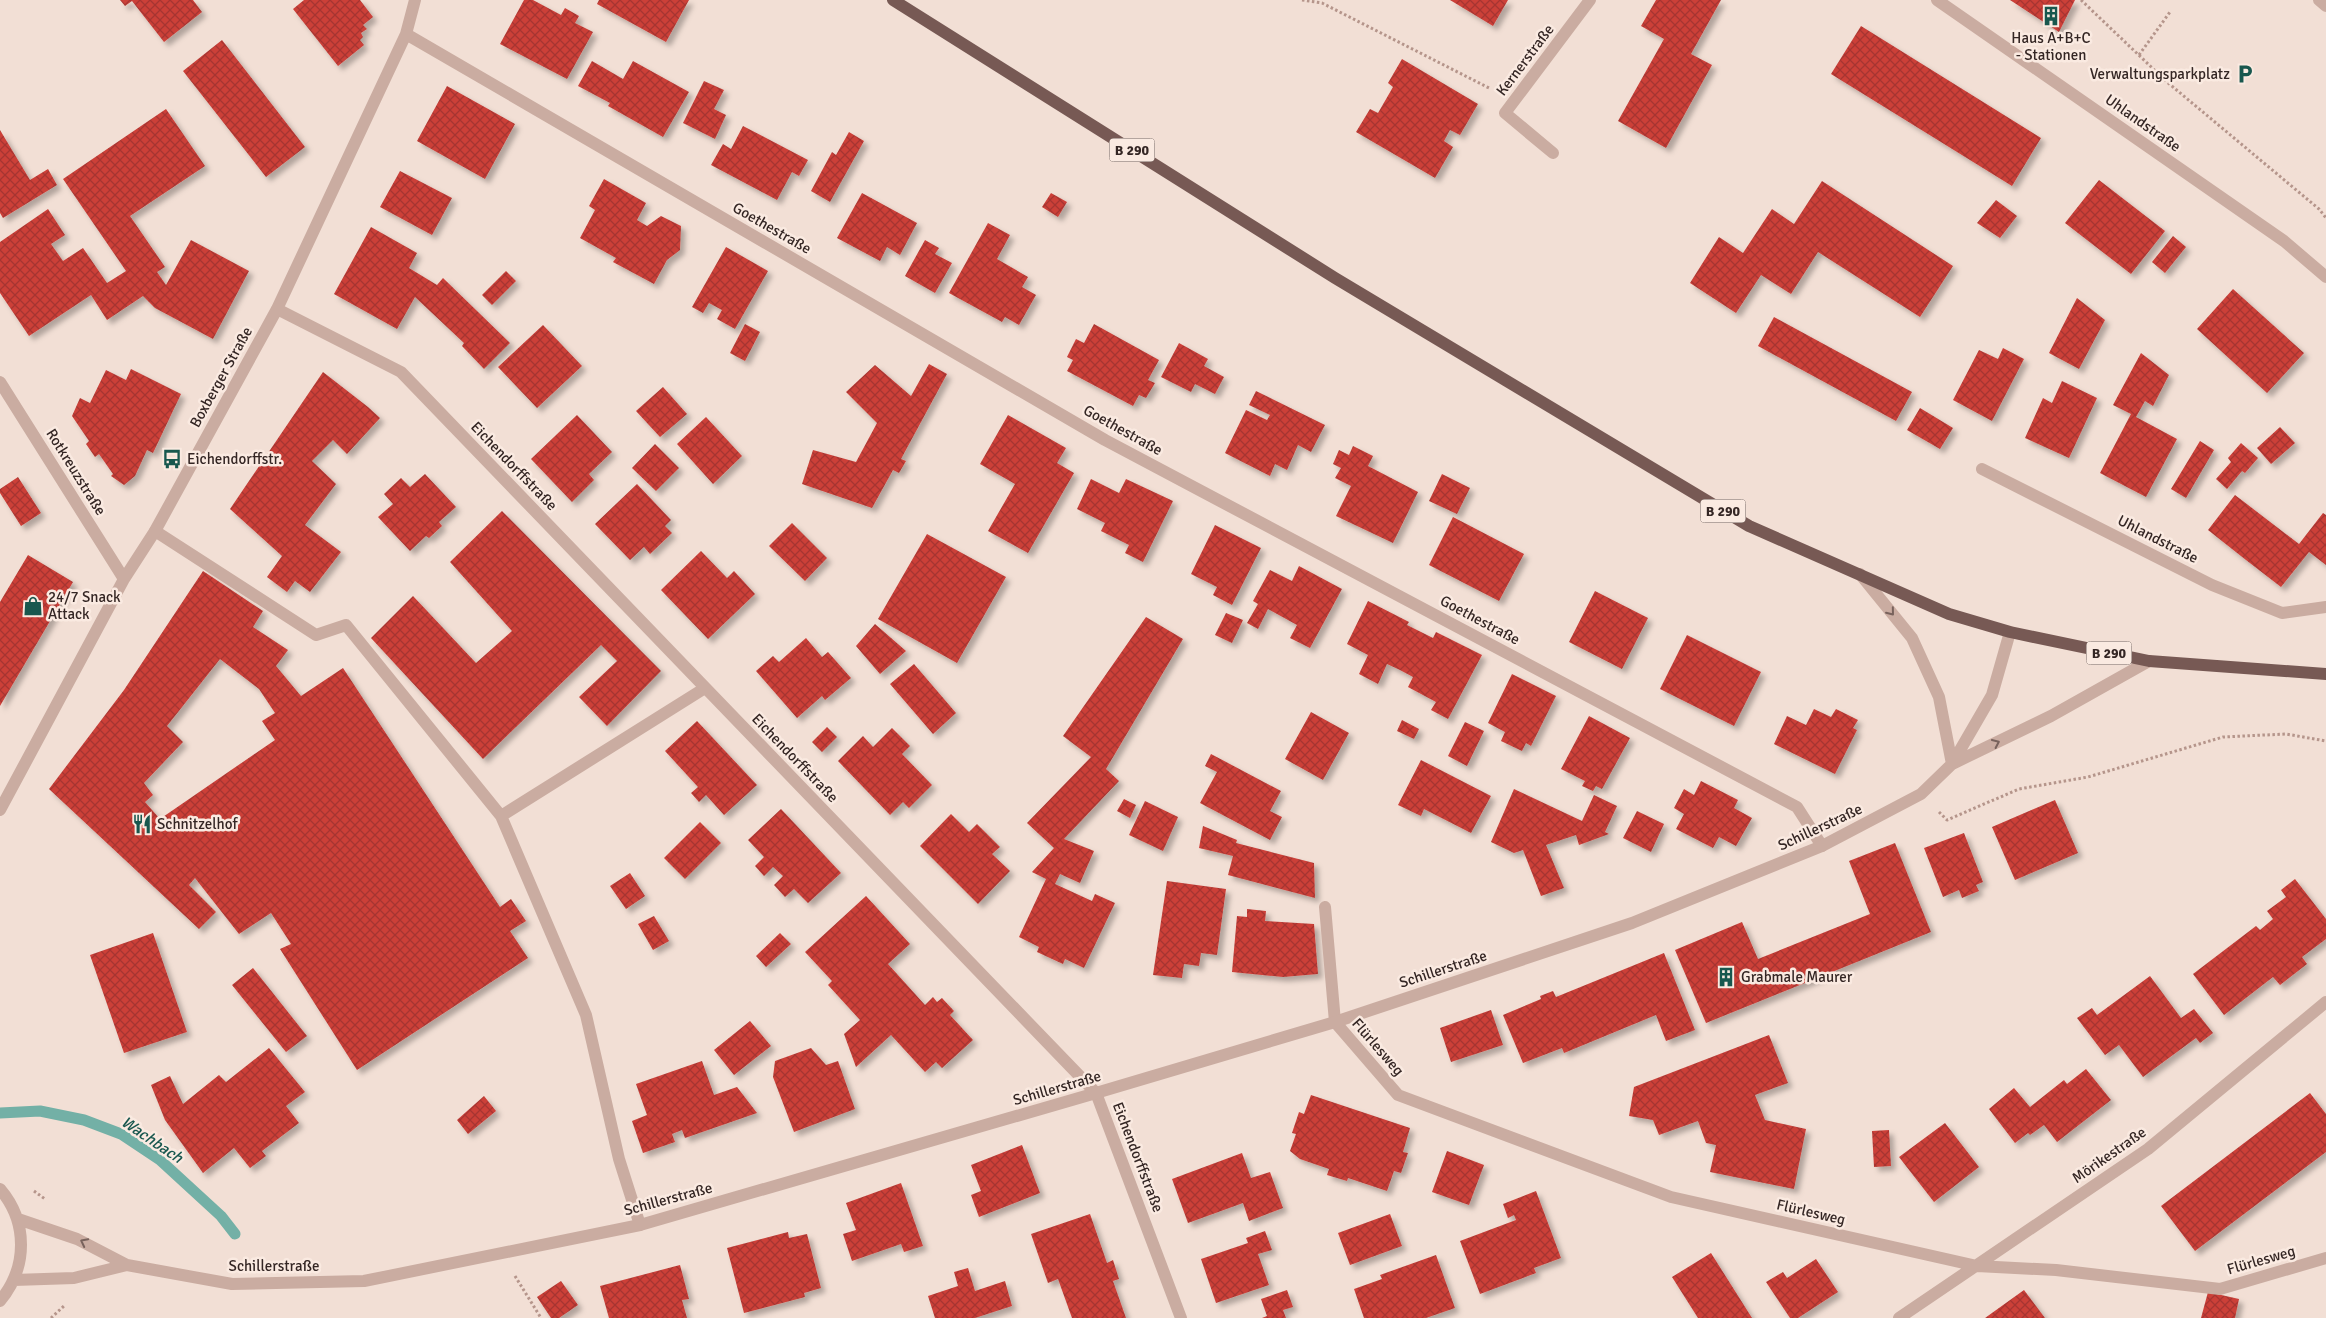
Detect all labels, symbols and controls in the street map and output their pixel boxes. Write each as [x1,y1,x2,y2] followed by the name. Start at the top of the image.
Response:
[2040,5,2062,27] building icon: Haus A+B+C - Stationen
[1492,21,1558,99] street label: Kernerstraße
[2011,29,2091,64] place label: Haus A+B+C - Stationen
[2234,63,2256,85] parking icon: Verwaltungsparkplatz
[2090,65,2230,83] place label: Verwaltungsparkplatz
[2102,90,2184,156] street label: Uhlandstraße
[1110,138,1154,162] road number: B 290
[730,198,814,258] street label: Goethestraße
[186,324,256,430] street label: Boxberger Straße
[1080,401,1166,459] street label: Goethestraße
[467,418,561,514] street label: Eichendorffstraße
[42,425,110,519] street label: Rotkreuzstraße
[161,448,183,470] bus stop icon: Eichendorffstr.
[187,450,282,468] place label: Eichendorffstr.
[1700,500,1746,522] road number: B 290
[2115,511,2201,567] street label: Uhlandstraße
[48,588,121,623] place label: 24/7 Snack Attack
[1437,591,1523,649] street label: Goethestraße
[22,595,44,617] shop icon: 24/7 Snack Attack
[1885,606,1893,615] one-way arrow
[2086,641,2132,664] road number: B 290
[748,710,842,806] street label: Eichendorffstraße
[1991,739,2000,749] one-way arrow
[1775,800,1865,854] street label: Schillerstraße
[131,813,153,835] restaurant icon: Schnitzelhof
[157,815,238,833] place label: Schnitzelhof
[1397,946,1489,992] street label: Schillerstraße
[1715,966,1737,988] building icon: Grabmale Maurer
[1741,968,1853,986] place label: Grabmale Maurer
[1348,1015,1408,1079] street label: Flürlesweg
[1011,1067,1103,1109] street label: Schillerstraße
[1109,1099,1167,1215] street label: Eichendorffstraße
[117,1112,188,1169] water label: Wachbach
[2069,1123,2149,1187] street label: Mörikestraße
[622,1179,714,1219] street label: Schillerstraße
[1775,1195,1847,1229] street label: Flürlesweg
[80,1238,89,1248] one-way arrow
[2225,1242,2297,1278] street label: Flürlesweg
[229,1257,319,1275] street label: Schillerstraße

